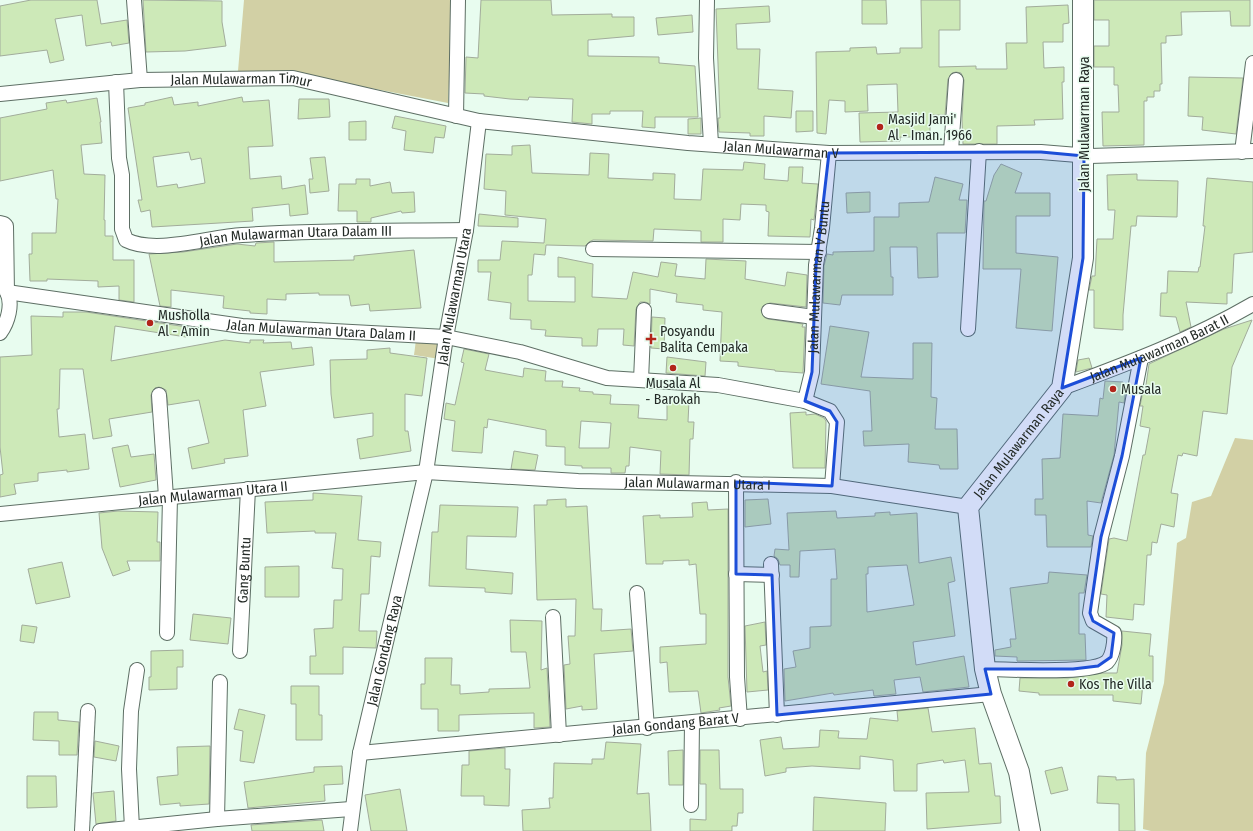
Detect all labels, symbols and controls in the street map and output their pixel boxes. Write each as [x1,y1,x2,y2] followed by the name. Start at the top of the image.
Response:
[1076,56,1093,192] street label: Jalan Mulawarman Raya
[170,69,314,91] street label: Jalan Mulawarman Timur
[888,111,972,144] place label: Masjid Jami' Al - Iman. 1966
[875,122,885,132] marker: Masjid Jami' Al - Iman. 1966
[723,137,840,162] street label: Jalan Mulawarman V
[804,200,833,354] street label: Jalan Mulawarman V Buntu
[198,222,392,250] street label: Jalan Mulawarman Utara Dalam III
[433,226,475,366] street label: Jalan Mulawarman Utara
[158,307,210,340] place label: Musholla Al - Amin
[1087,311,1231,385] street label: Jalan Mulawarman Barat II
[226,315,417,344] street label: Jalan Mulawarman Utara Dalam II
[145,318,155,328] marker: Musholla Al - Amin
[660,323,748,356] place label: Posyandu Balita Cempaka
[645,333,657,345] marker: Posyandu Balita Cempaka
[668,363,678,373] marker: Musala Al - Barokah
[645,375,701,408] place label: Musala Al - Barokah
[1121,381,1162,398] place label: Musala
[970,384,1067,502] street label: Jalan Mulawarman Raya
[1108,384,1118,394] marker: Musala
[624,473,771,493] street label: Jalan Mulawarman Utara I
[137,477,289,509] street label: Jalan Mulawarman Utara II
[234,536,254,604] street label: Gang Buntu
[363,593,405,708] street label: Jalan Gondang Raya
[1079,676,1152,693] place label: Kos The Villa
[1066,679,1076,689] marker: Kos The Villa
[612,709,741,738] street label: Jalan Gondang Barat V

